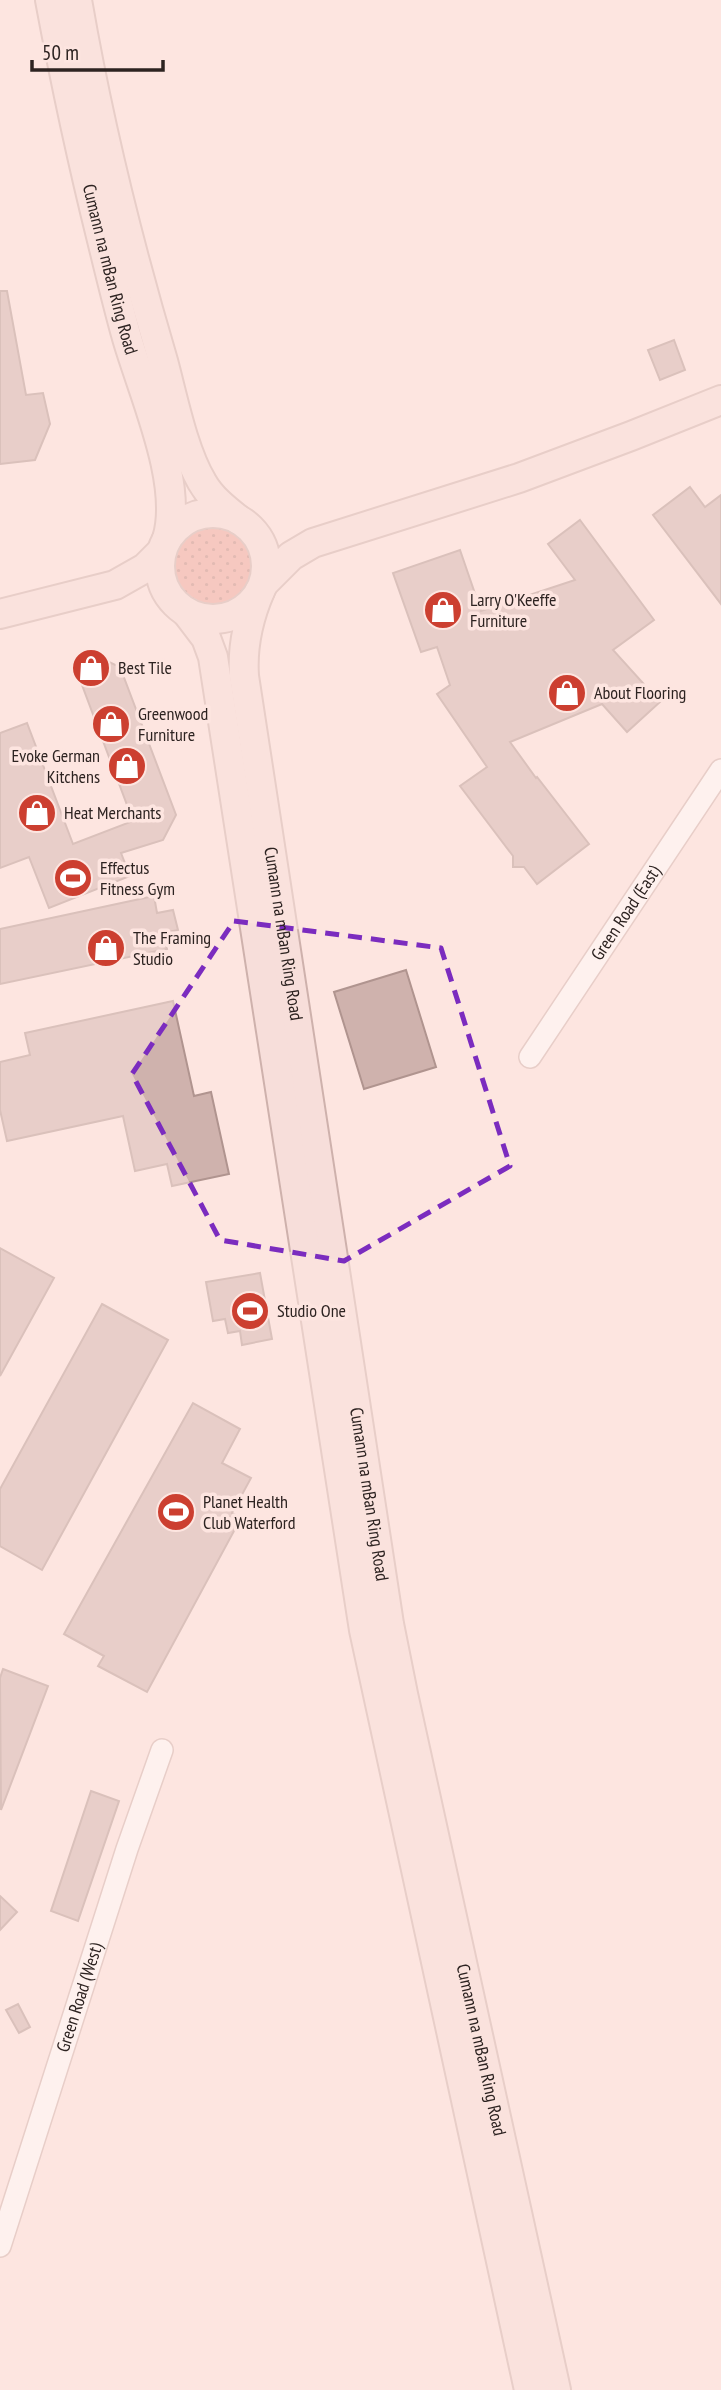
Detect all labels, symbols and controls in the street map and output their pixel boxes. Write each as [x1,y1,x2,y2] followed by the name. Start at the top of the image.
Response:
[32,28,163,72] scale bar
[42,39,79,66] text: 50 m
[78,182,143,357] street label: Cumann na mBan Ring Road
[470,588,556,632] place label: Larry O'Keeffe Furniture
[422,589,464,631] shop icon: Larry O'Keeffe Furniture
[70,647,112,689] shop icon: Best Tile
[118,656,172,679] place label: Best Tile
[546,672,588,714] shop icon: About Flooring
[594,681,686,704] place label: About Flooring
[138,702,208,746] place label: Greenwood Furniture
[90,703,132,745] shop icon: Greenwood Furniture
[11,744,100,788] place label: Evoke German Kitchens
[106,745,148,787] shop icon: Evoke German Kitchens
[16,792,58,834] shop icon: Heat Merchants
[64,801,161,824] place label: Heat Merchants
[259,845,309,1022] street label: Cumann na mBan Ring Road
[100,856,175,900] place label: Effectus Fitness Gym
[52,857,94,899] sports icon: Effectus Fitness Gym
[586,860,666,965] street label: Green Road (East)
[133,926,211,970] place label: The Framing Studio
[85,927,127,969] shop icon: The Framing Studio
[229,1290,271,1332] sports icon: Studio One
[277,1299,346,1322] place label: Studio One
[345,1406,394,1582] street label: Cumann na mBan Ring Road
[203,1490,295,1534] place label: Planet Health Club Waterford
[155,1491,197,1533] sports icon: Planet Health Club Waterford
[51,1939,107,2055] street label: Green Road (West)
[452,1962,512,2138] street label: Cumann na mBan Ring Road

